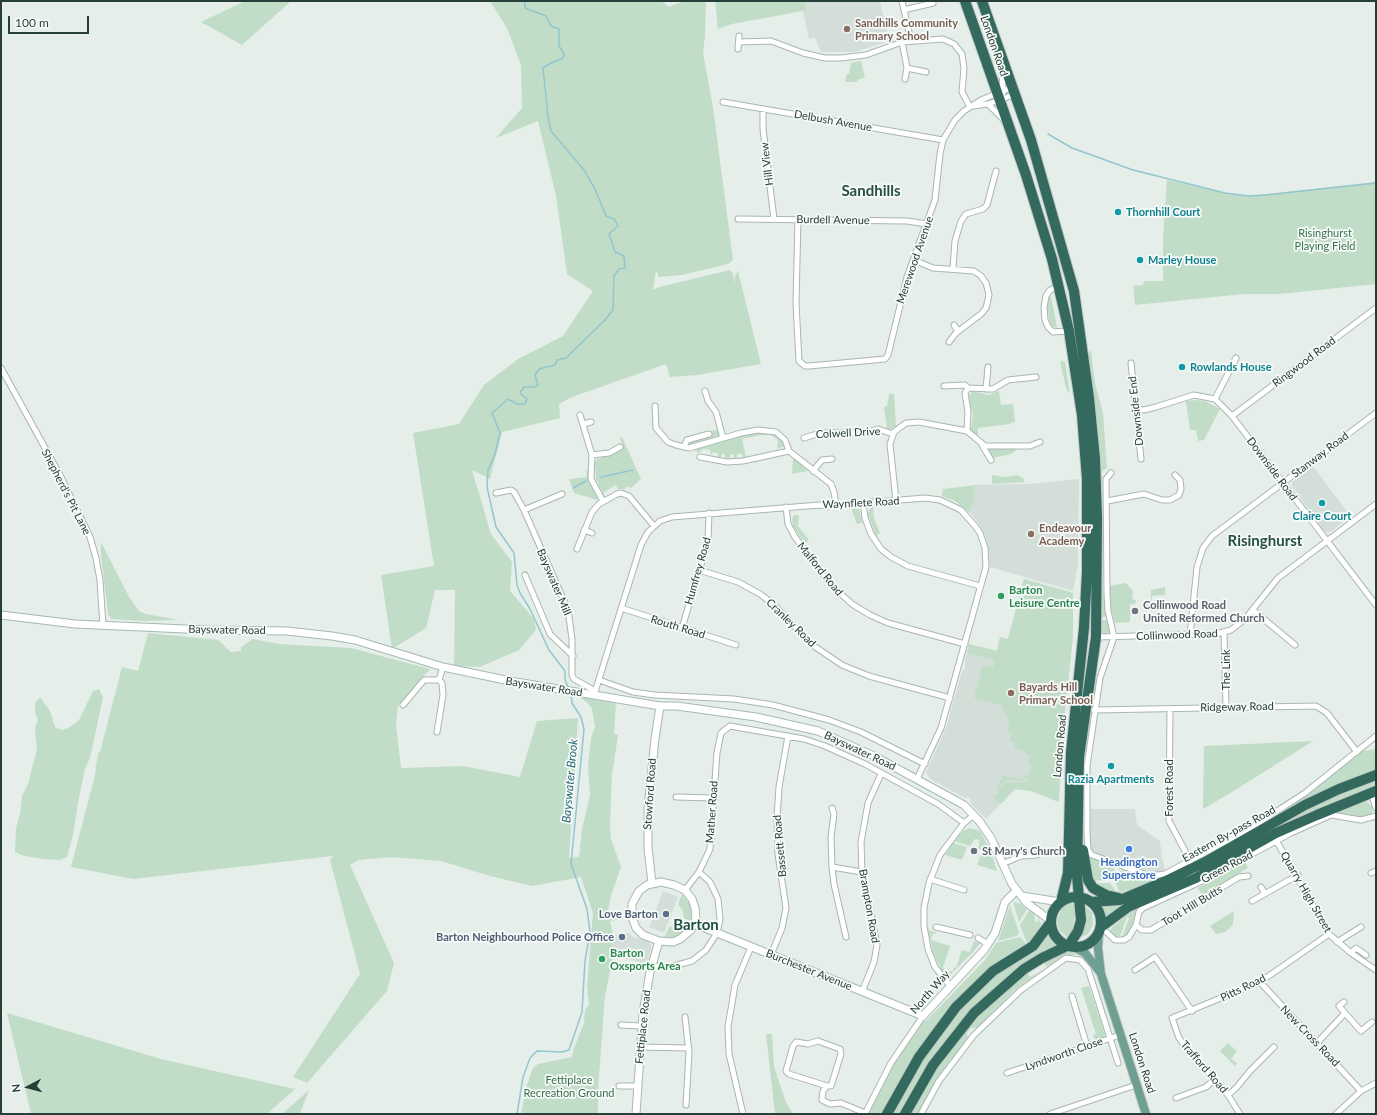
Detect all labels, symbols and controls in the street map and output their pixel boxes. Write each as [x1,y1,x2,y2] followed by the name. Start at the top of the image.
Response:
[10,8,91,34] scale bar
[977,14,1011,78] street label: London Road
[15,15,49,30] text: 100 m
[855,16,958,42] place label: Sandhills Community Primary School
[842,24,852,34] marker: Sandhills Community Primary School
[793,108,873,134] street label: Delbush Avenue
[758,142,776,186] street label: Hill View
[841,182,901,200] district label: Sandhills
[1126,205,1200,219] place label: Thornhill Court
[1113,207,1123,217] marker: Thornhill Court
[796,213,870,227] street label: Burdell Avenue
[894,214,936,306] street label: Merewood Avenue
[1295,226,1355,252] park label: Risinghurst Playing Field
[1148,253,1216,267] place label: Marley House
[1135,255,1145,265] marker: Marley House
[1270,334,1338,390] street label: Ringwood Road
[1190,360,1272,374] place label: Rowlands House
[1177,362,1187,372] marker: Rowlands House
[1126,376,1146,446] street label: Downside End
[815,425,881,441] street label: Colwell Drive
[1289,429,1351,481] street label: Stanway Road
[1244,435,1300,503] street label: Downside Road
[39,447,93,537] street label: Shepherd's Pit Lane
[822,494,900,512] street label: Waynflete Road
[1317,498,1327,508] marker: Claire Court
[1293,509,1351,523] place label: Claire Court
[1039,521,1091,547] place label: Endeavour Academy
[1026,529,1036,539] marker: Endeavour Academy
[1228,532,1302,550] district label: Risinghurst
[682,536,714,606] street label: Humfrey Road
[794,540,846,598] street label: Malford Road
[534,547,574,617] street label: Bayswater Mill
[1009,583,1080,609] place label: Barton Leisure Centre
[996,591,1006,601] marker: Barton Leisure Centre
[763,596,819,650] street label: Cranley Road
[1143,598,1265,624] place label: Collinwood Road United Reformed Church
[1130,606,1140,616] marker: Collinwood Road United Reformed Church
[649,612,707,642] street label: Routh Road
[188,623,266,637] street label: Bayswater Road
[1136,627,1218,643] street label: Collinwood Road
[1219,649,1233,691] street label: The Link
[505,674,583,700] street label: Bayswater Road
[1019,680,1093,706] place label: Bayards Hill Primary School
[1006,688,1016,698] marker: Bayards Hill Primary School
[1200,700,1274,714] street label: Ridgeway Road
[1051,714,1069,778] street label: London Road
[822,729,898,773] street label: Bayswater Road
[559,738,581,824] water label: Bayswater Brook
[641,758,659,830] street label: Stowford Road
[1162,759,1176,817] street label: Forest Road
[1106,761,1116,771] marker: Razia Apartments
[1068,772,1154,786] place label: Razia Apartments
[703,780,721,844] street label: Mather Road
[1180,803,1278,865] street label: Eastern By-pass Road
[771,814,789,878] street label: Bassett Road
[982,844,1065,858] place label: St Mary's Church
[1124,844,1134,854] marker: Headington Superstore
[969,846,979,856] marker: St Mary's Church
[1199,848,1255,886] street label: Green Road
[1277,849,1335,935] street label: Quarry High Street
[1100,855,1158,881] place label: Headington Superstore
[856,868,882,944] street label: Brampton Road
[1159,883,1225,929] street label: Toot Hill Butts
[599,907,658,921] place label: Love Barton
[661,909,671,919] marker: Love Barton
[673,916,719,934] district label: Barton
[436,930,614,944] place label: Barton Neighbourhood Police Office
[617,932,627,942] marker: Barton Neighbourhood Police Office
[610,946,681,972] place label: Barton Oxsports Area
[764,947,854,993] street label: Burchester Avenue
[597,954,607,964] marker: Barton Oxsports Area
[908,968,952,1016] street label: North Way
[1218,971,1268,1005] street label: Pitts Road
[633,989,653,1065] street label: Fettiplace Road
[1278,1003,1342,1069] street label: New Cross Road
[1126,1031,1158,1095] street label: London Road
[1024,1035,1104,1073] street label: Lyndworth Close
[1178,1038,1230,1096] street label: Trafford Road
[8,1067,48,1107] north arrow
[524,1073,614,1099] park label: Fettiplace Recreation Ground
[9,1083,22,1093] text: N

